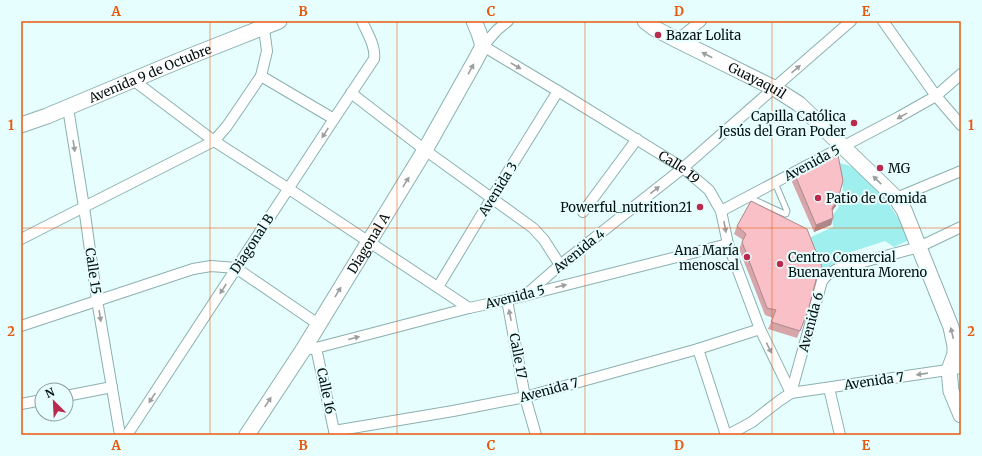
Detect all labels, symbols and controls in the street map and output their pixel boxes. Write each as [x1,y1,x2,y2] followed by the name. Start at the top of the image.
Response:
[110,3,121,20] text: A
[298,3,308,20] text: B
[487,3,496,20] text: C
[674,3,684,20] text: D
[862,3,871,20] text: E
[666,27,741,44] place label: Bazar Lolita
[653,30,663,40] marker: Bazar Lolita
[85,40,214,107] street label: Avenida 9 de Octubre
[701,52,712,58] one-way arrow
[725,58,789,102] street label: Guayaquil
[511,62,521,70] one-way arrow
[467,63,474,75] one-way arrow
[790,64,801,73] one-way arrow
[718,108,846,140] place label: Capilla Católica Jesús del Gran Poder
[896,112,908,119] one-way arrow
[8,117,14,134] text: 1
[968,117,974,134] text: 1
[849,118,859,128] marker: Capilla Católica Jesús del Gran Poder
[321,127,328,139] one-way arrow
[71,140,77,152] one-way arrow
[780,141,843,185] street label: Avenida 5
[655,147,704,187] street label: Calle 19
[474,159,521,220] street label: Avenida 3
[888,160,911,177] place label: MG
[875,163,885,173] marker: MG
[402,176,409,188] one-way arrow
[872,176,882,185] one-way arrow
[649,186,660,195] one-way arrow
[826,190,927,207] place label: Patio de Comida
[813,193,823,203] marker: Patio de Comida
[560,199,692,216] place label: Powerful_nutrition21
[695,202,705,212] marker: Powerful_nutrition21
[343,209,394,277] street label: Diagonal A
[226,211,278,277] street label: Diagonal B
[722,221,728,233] one-way arrow
[549,225,608,277] street label: Avenida 4
[673,242,739,274] place label: Ana María menoscal
[81,247,105,295] street label: Calle 15
[788,249,928,281] place label: Centro Comercial Buenaventura Moreno
[742,252,752,262] marker: Ana María menoscal
[775,259,785,269] marker: Centro Comercial Buenaventura Moreno
[482,281,547,313] street label: Avenida 5
[555,282,568,288] one-way arrow
[219,284,227,294] one-way arrow
[334,286,341,298] one-way arrow
[795,290,827,355] street label: Avenida 6
[507,309,513,321] one-way arrow
[97,310,103,322] one-way arrow
[7,323,15,340] text: 2
[967,323,975,340] text: 2
[949,327,955,339] one-way arrow
[505,332,531,381] street label: Calle 17
[348,335,360,341] one-way arrow
[766,343,772,354] one-way arrow
[313,366,339,416] street label: Calle 16
[842,368,906,394] street label: Avenida 7
[916,371,929,377] one-way arrow
[517,374,581,406] street label: Avenida 7
[34,382,74,422] north arrow
[43,385,57,401] text: N
[148,392,155,403] one-way arrow
[264,397,272,408] one-way arrow
[110,437,121,454] text: A
[298,437,308,454] text: B
[487,437,496,454] text: C
[674,437,684,454] text: D
[862,437,871,454] text: E

